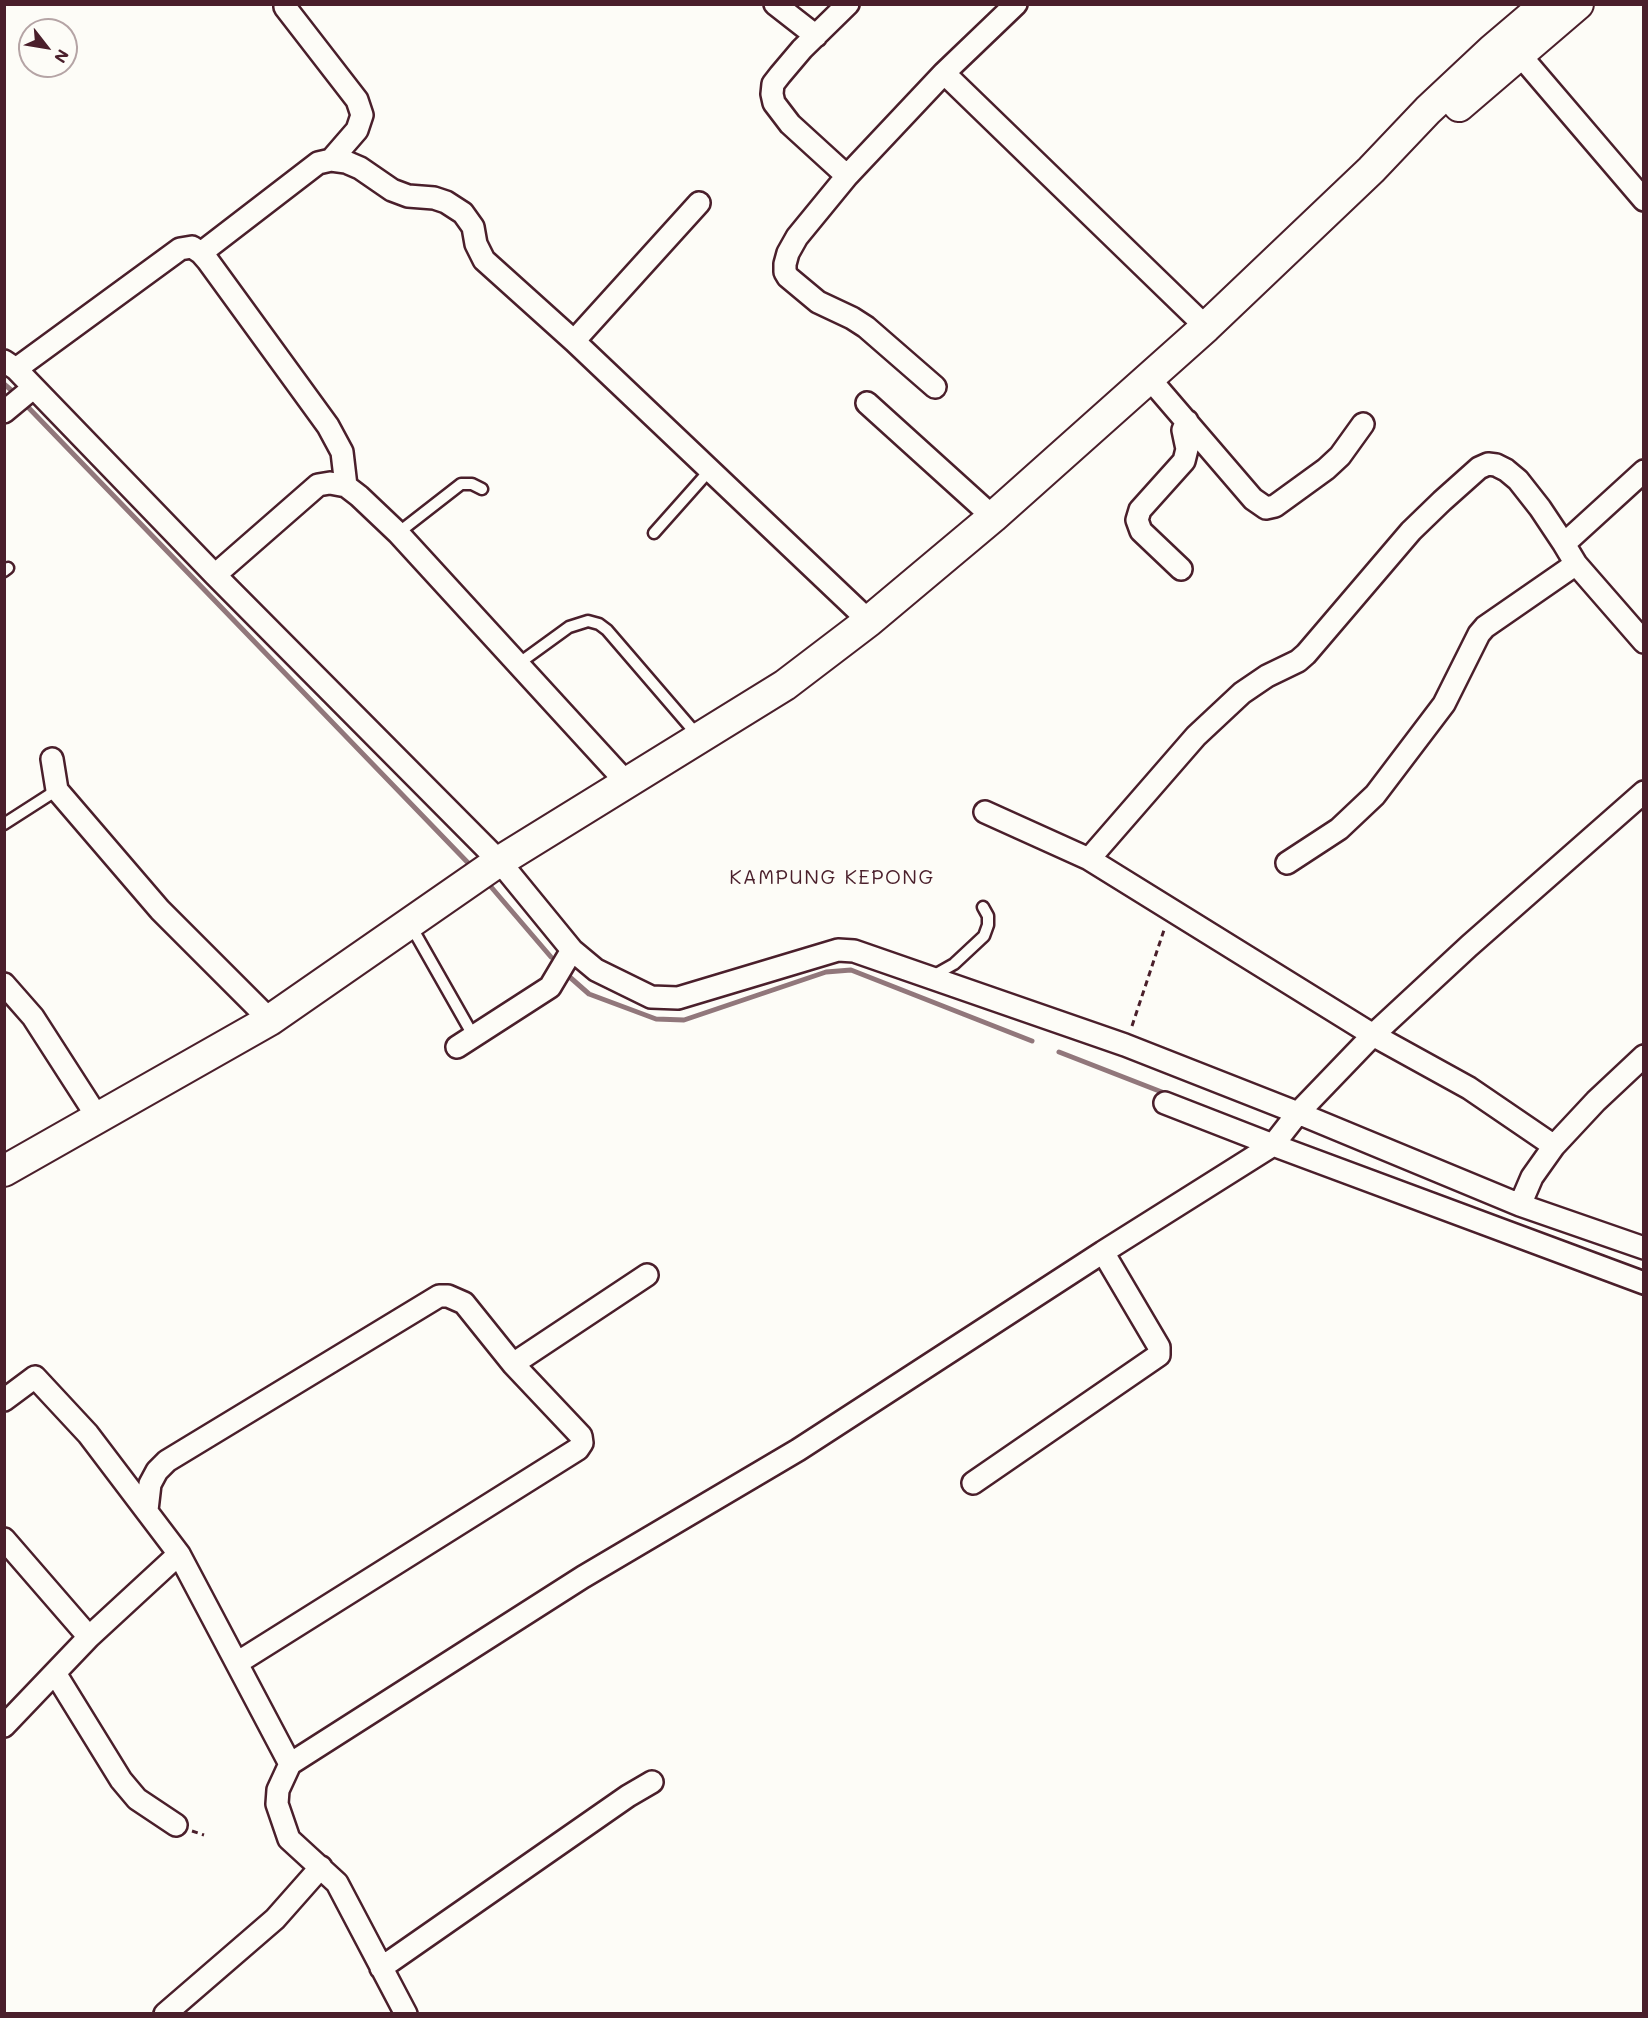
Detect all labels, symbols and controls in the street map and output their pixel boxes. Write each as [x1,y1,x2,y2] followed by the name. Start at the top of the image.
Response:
[18,18,78,78] north arrow
[50,46,74,67] text: N
[729,866,935,890] district label: KAMPUNG KEPONG

